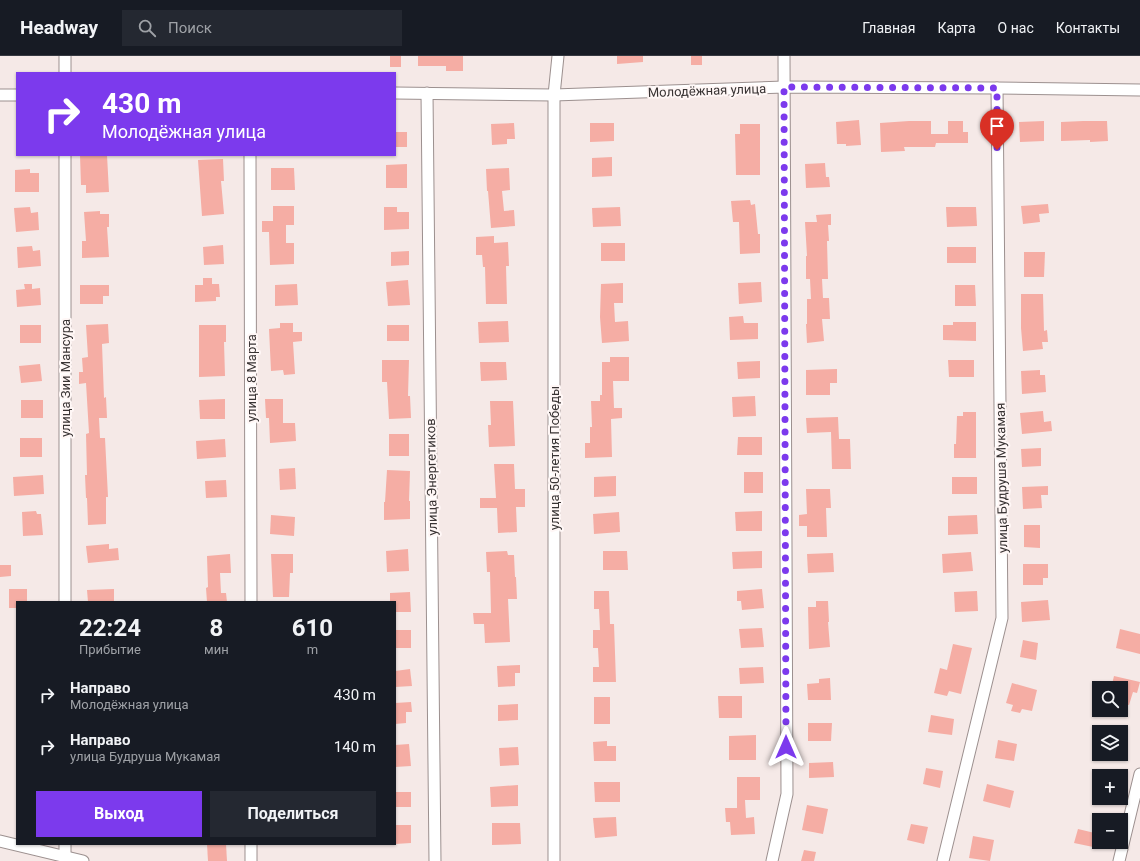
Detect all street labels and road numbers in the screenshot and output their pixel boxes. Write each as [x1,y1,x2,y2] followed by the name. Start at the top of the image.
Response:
[648,81,766,100] street label: Молодёжная улица
[58,319,73,437] street label: улица Зии Мансура
[244,334,259,422] street label: улица 8 Марта
[547,386,562,530] street label: улица 50-летия Победы
[993,403,1010,553] street label: улица Будруша Мукамая
[423,418,440,536] street label: улица Энергетиков

